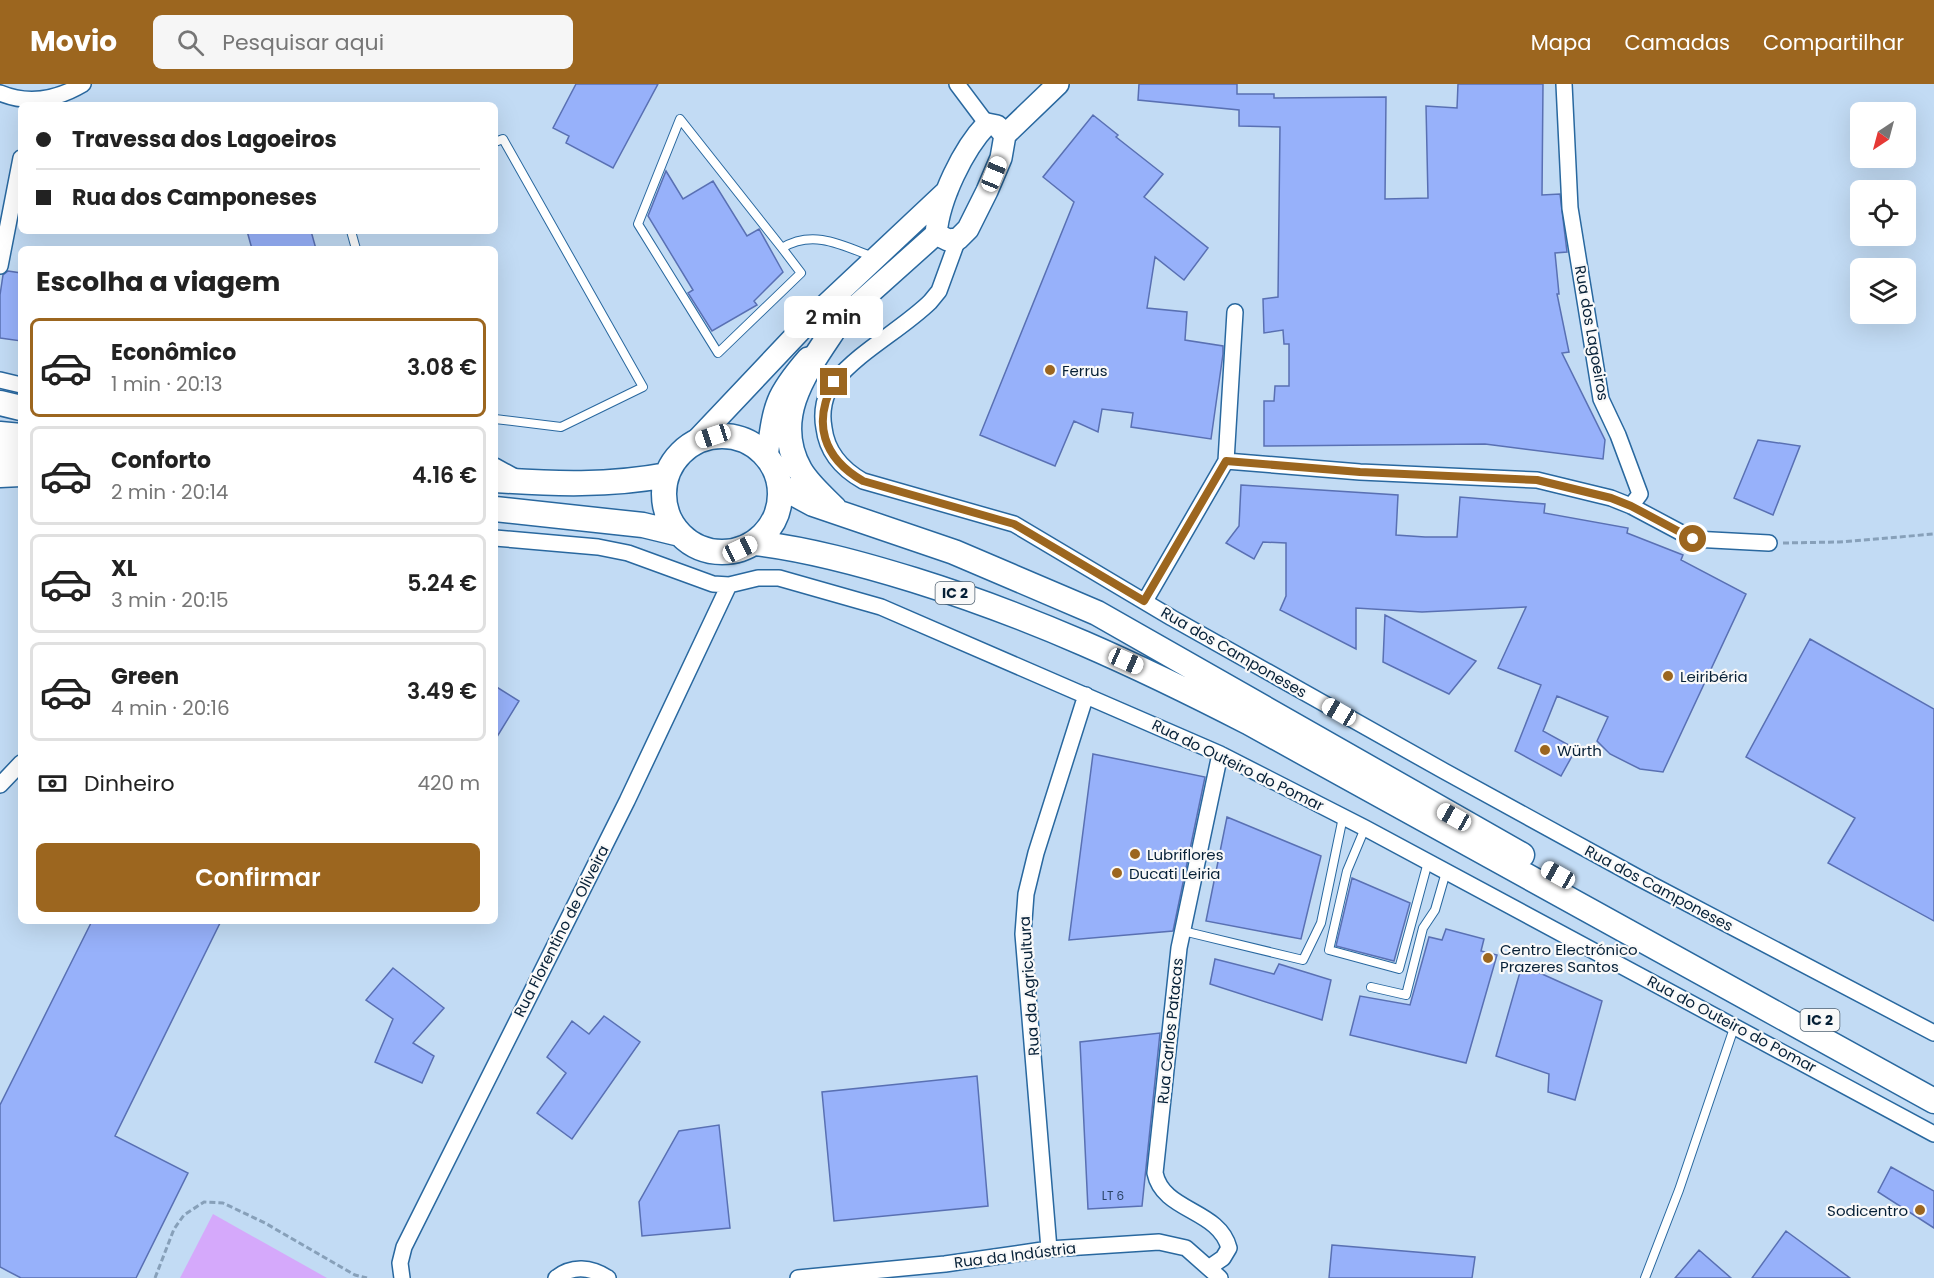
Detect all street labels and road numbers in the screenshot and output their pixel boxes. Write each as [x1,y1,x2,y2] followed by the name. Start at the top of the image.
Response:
[1570,264,1614,402] street label: Rua dos Lagoeiros
[936,582,974,604] road number: IC 2
[1157,602,1311,702] street label: Rua dos Camponeses
[1149,714,1328,816] street label: Rua do Outeiro do Pomar
[1581,840,1737,936] street label: Rua dos Camponeses
[508,841,614,1021] street label: Rua Florentino de Oliveira
[1014,915,1044,1057] street label: Rua da Agricultura
[1152,957,1188,1105] street label: Rua Carlos Patacas
[1644,970,1821,1078] street label: Rua do Outeiro do Pomar
[1800,1009,1840,1031] road number: IC 2
[953,1237,1077,1273] street label: Rua da Indústria

